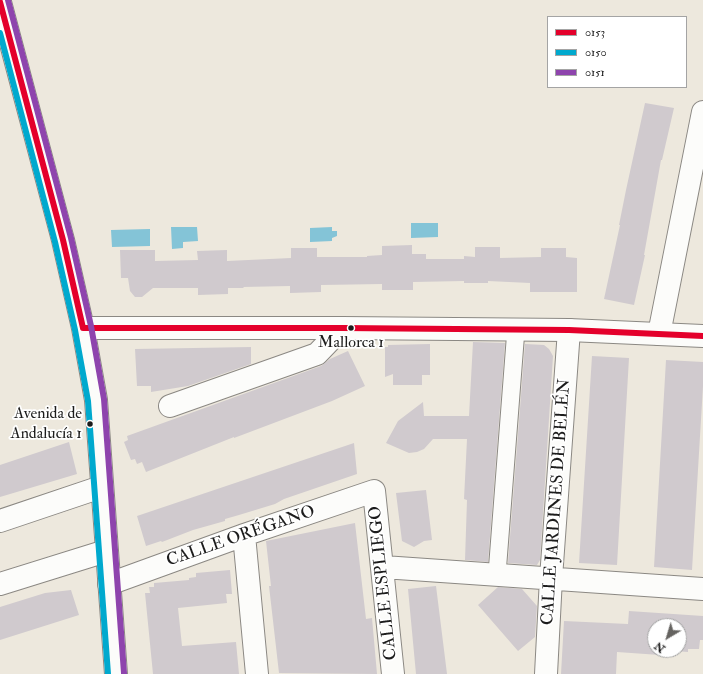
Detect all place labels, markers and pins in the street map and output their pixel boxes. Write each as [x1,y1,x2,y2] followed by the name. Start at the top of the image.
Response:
[346,323,356,333] marker: Mallorca 1
[318,334,384,354] place label: Mallorca 1
[10,405,82,443] place label: Avenida de Andalucía 1
[85,419,95,429] marker: Avenida de Andalucía 1

